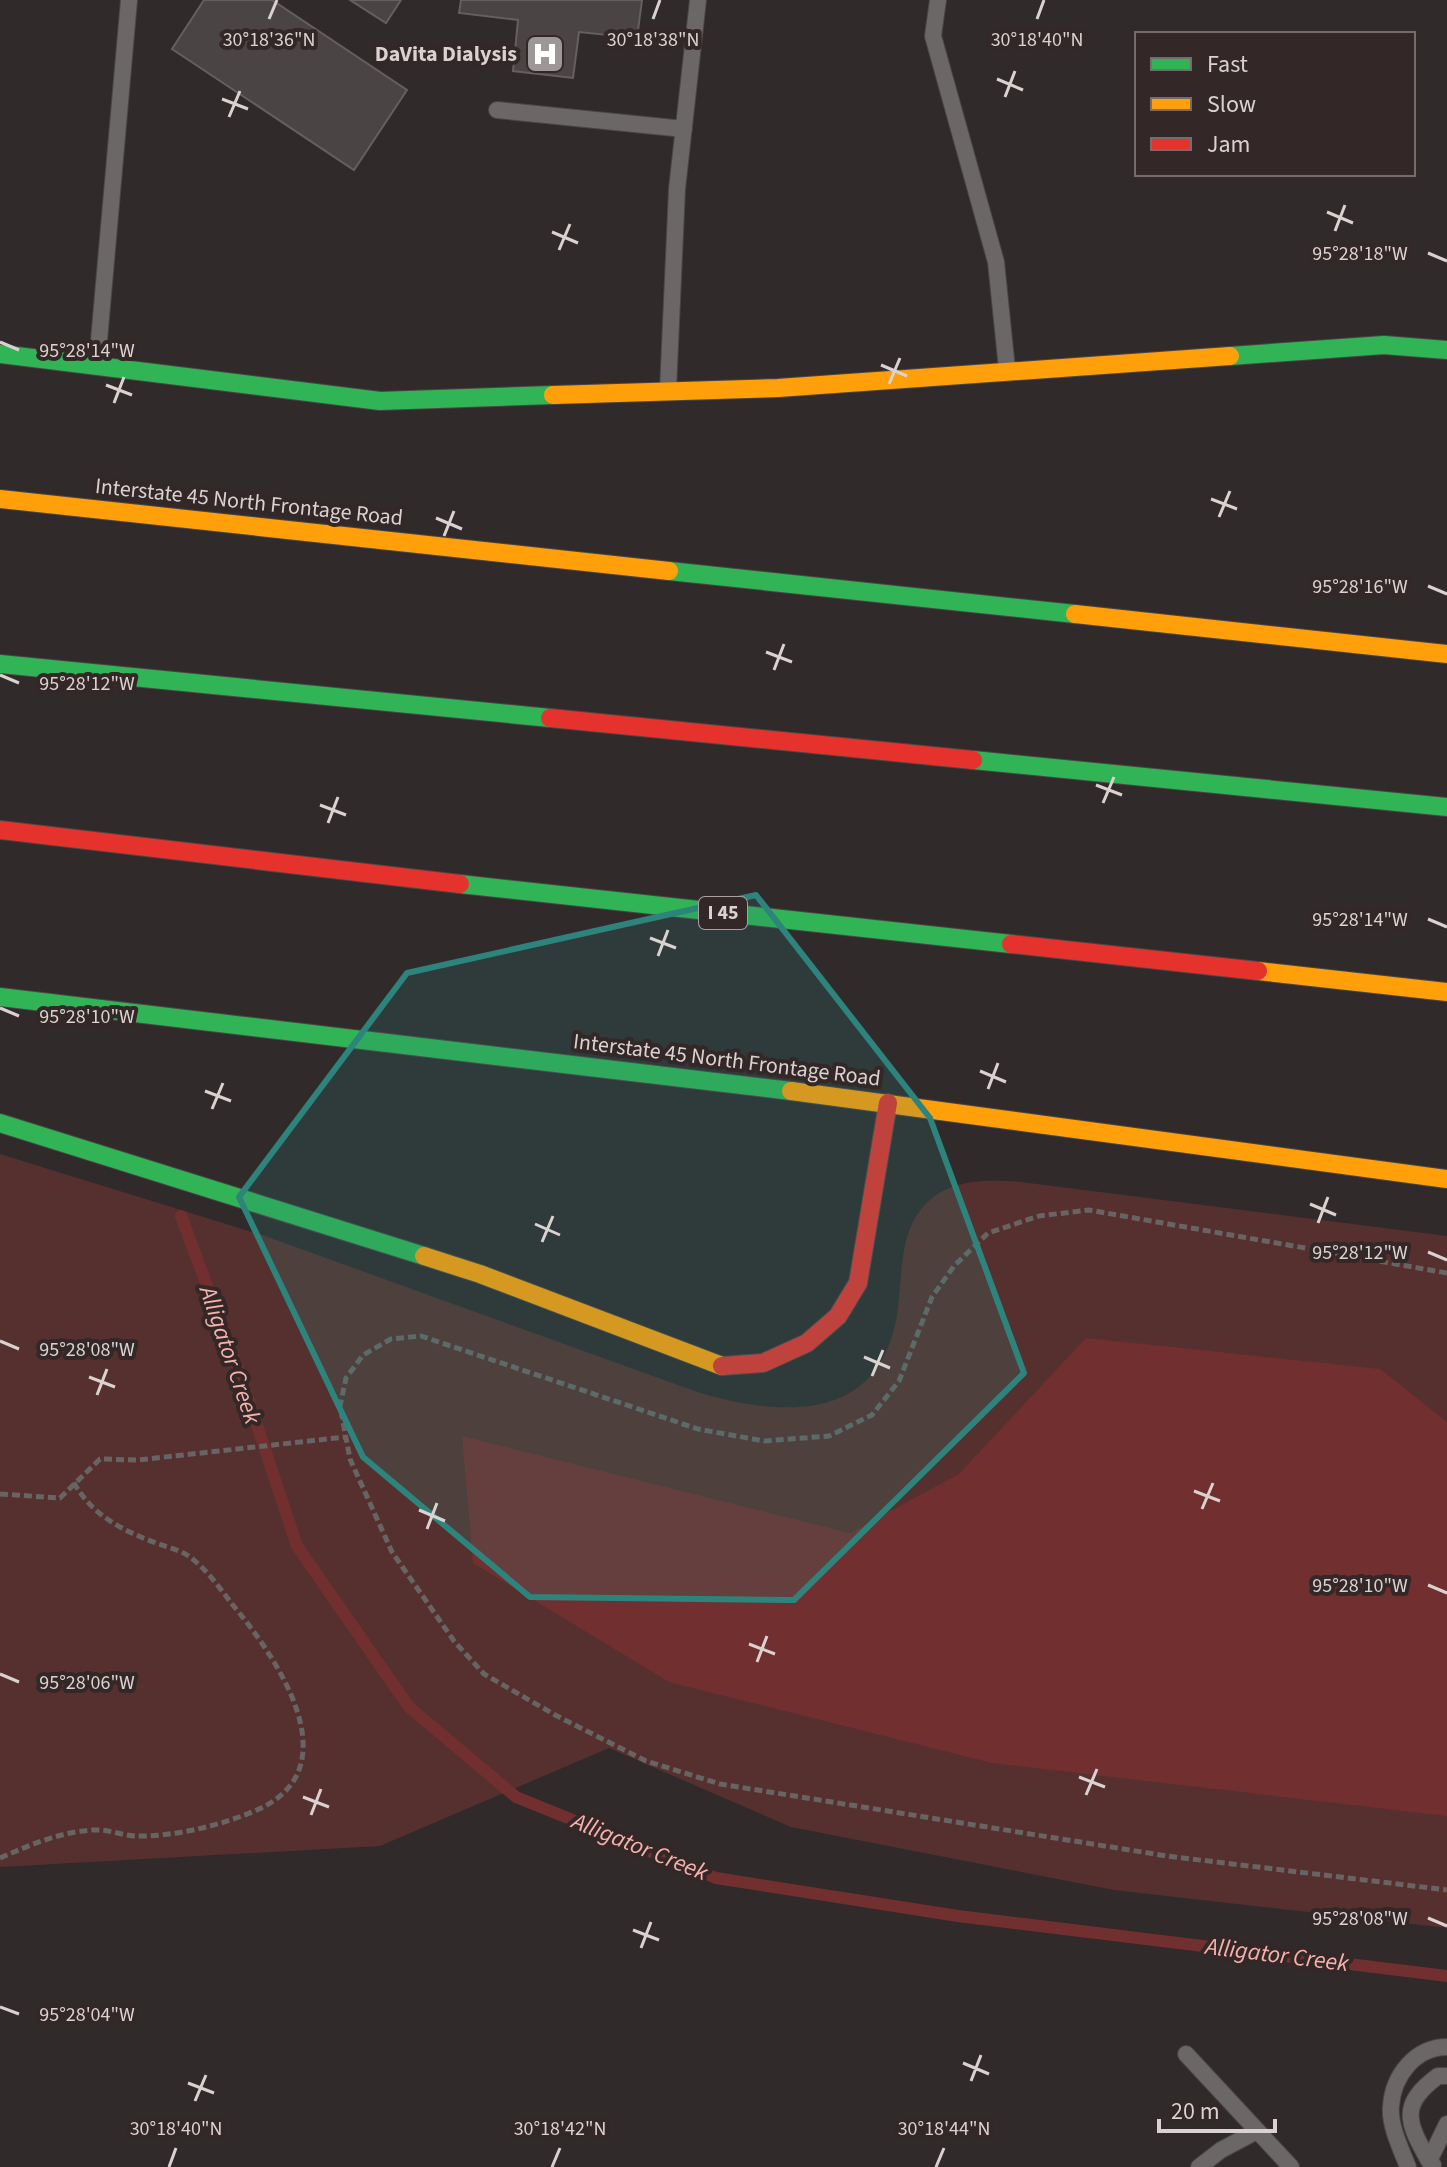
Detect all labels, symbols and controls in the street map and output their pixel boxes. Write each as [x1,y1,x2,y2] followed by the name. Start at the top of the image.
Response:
[223,26,315,54] text: 30°18'36"N
[607,26,699,54] text: 30°18'38"N
[991,26,1083,54] text: 30°18'40"N
[1135,32,1415,176] legend
[524,33,566,75] hospital icon: DaVita Dialysis
[375,38,517,70] place label: DaVita Dialysis
[1207,47,1248,82] text: Fast
[1207,87,1256,122] text: Slow
[1207,127,1251,162] text: Jam
[1312,240,1408,268] text: 95°28'18"W
[39,337,135,365] text: 95°28'14"W
[93,470,405,534] street label: Interstate 45 North Frontage Road
[1312,573,1408,601] text: 95°28'16"W
[39,670,135,698] text: 95°28'12"W
[699,897,747,929] road number: I 45
[1312,906,1408,934] text: 95°28'14"W
[39,1003,135,1031] text: 95°28'10"W
[571,1025,883,1095] street label: Interstate 45 North Frontage Road
[1312,1239,1408,1267] text: 95°28'12"W
[189,1279,270,1429] water label: Alligator Creek
[39,1336,135,1364] text: 95°28'08"W
[1312,1572,1408,1600] text: 95°28'10"W
[39,1669,135,1697] text: 95°28'06"W
[565,1803,714,1890] water label: Alligator Creek
[1312,1905,1408,1933] text: 95°28'08"W
[1201,1929,1351,1981] water label: Alligator Creek
[39,2001,135,2029] text: 95°28'04"W
[1159,2083,1275,2133] scale bar
[1171,2094,1220,2129] text: 20 m
[130,2115,222,2143] text: 30°18'40"N
[514,2115,606,2143] text: 30°18'42"N
[898,2115,990,2143] text: 30°18'44"N

